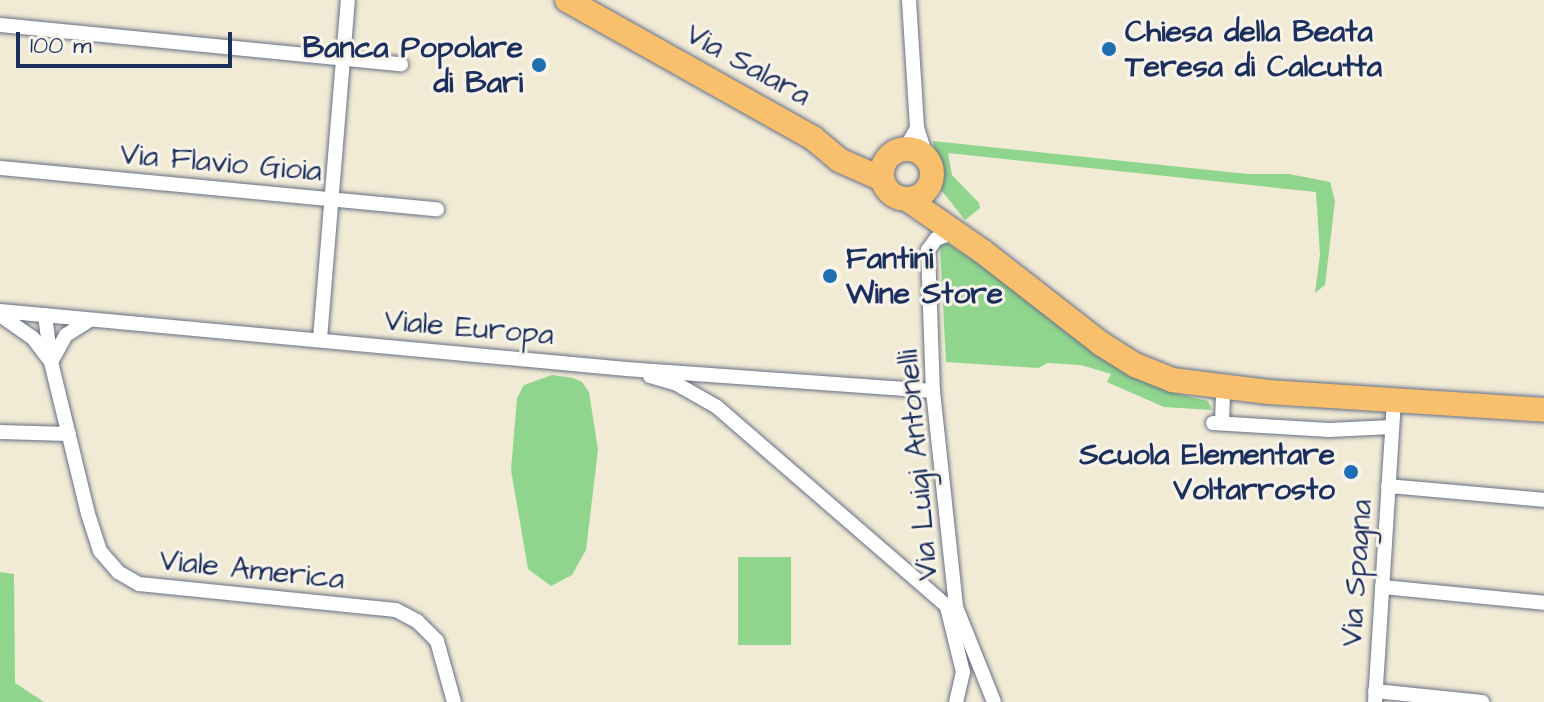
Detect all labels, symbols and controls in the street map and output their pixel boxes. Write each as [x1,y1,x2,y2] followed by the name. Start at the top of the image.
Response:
[1125,14,1382,84] place label: Chiesa della Beata Teresa di Calcutta
[20,16,236,66] scale bar
[679,16,817,114] street label: Via Salara
[30,29,92,63] text: 100 m
[303,30,523,100] place label: Banca Popolare di Bari
[1100,40,1118,58] marker: Chiesa della Beata Teresa di Calcutta
[530,56,548,74] marker: Banca Popolare di Bari
[119,136,323,190] street label: Via Flavio Gioia
[846,241,1003,312] place label: Fantini Wine Store
[821,267,839,285] marker: Fantini Wine Store
[383,303,555,353] street label: Viale Europa
[890,348,946,582] street label: Via Luigi Antonelli
[1079,437,1335,508] place label: Scuola Elementare Voltarrosto
[1342,463,1360,481] marker: Scuola Elementare Voltarrosto
[1334,498,1380,648] street label: Via Spagna
[158,542,346,598] street label: Viale America

